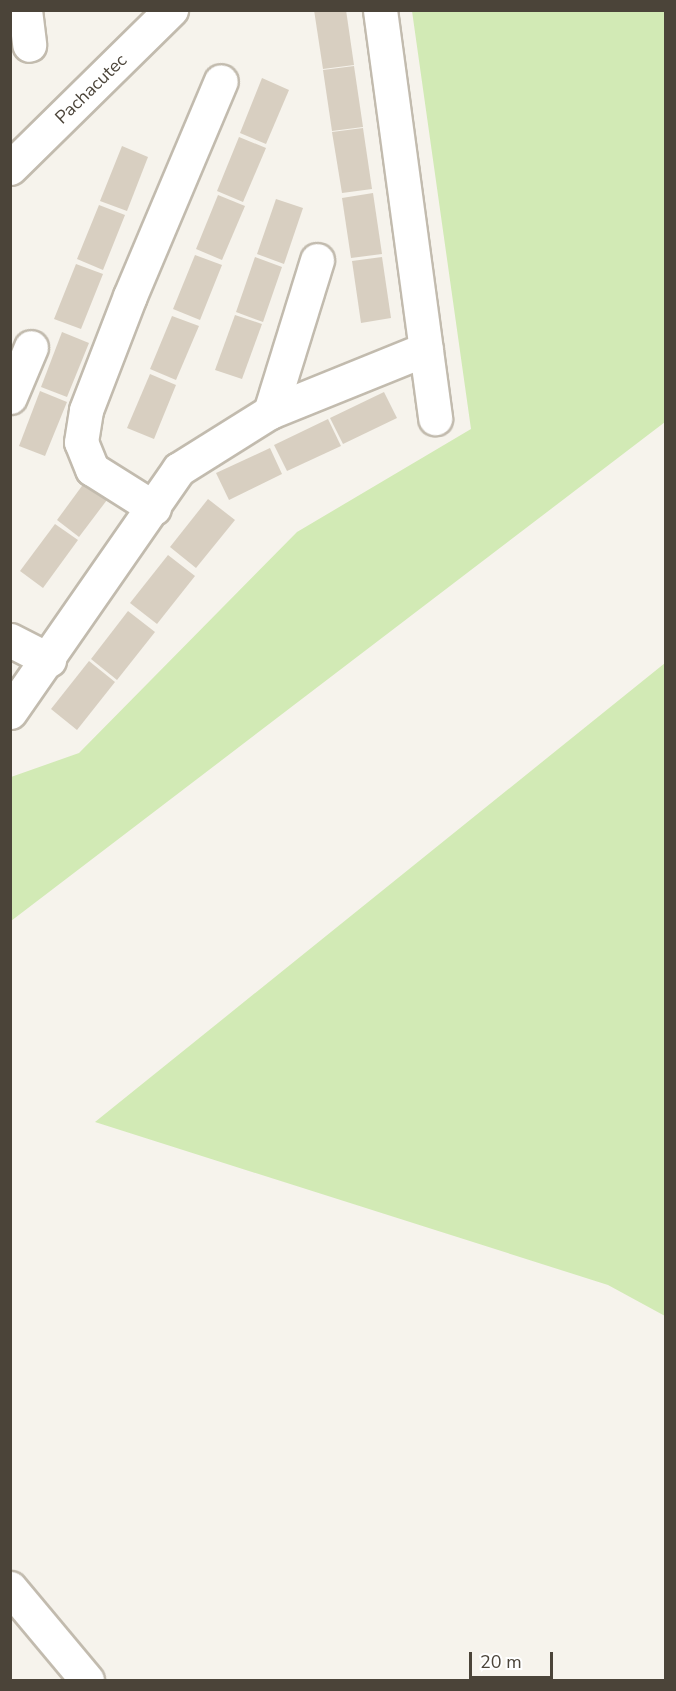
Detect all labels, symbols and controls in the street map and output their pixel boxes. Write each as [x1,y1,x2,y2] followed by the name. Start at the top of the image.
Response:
[51,50,131,128] street label: Pachacutec
[472,1640,556,1678] scale bar
[480,1650,522,1674] text: 20 m

